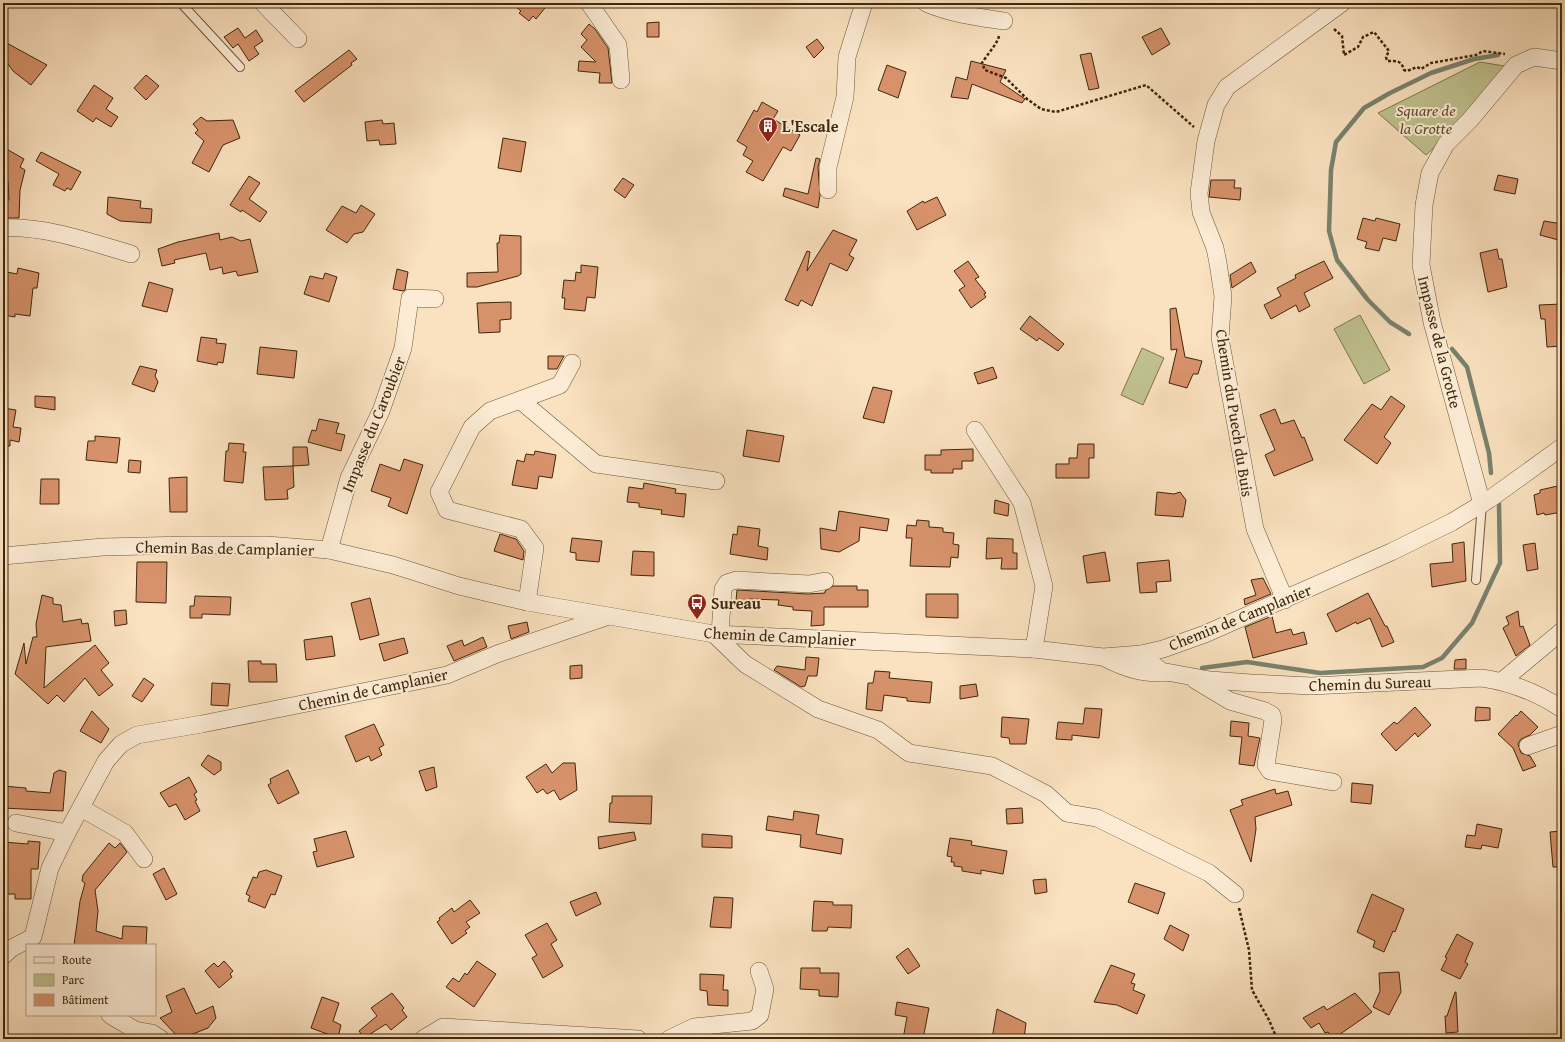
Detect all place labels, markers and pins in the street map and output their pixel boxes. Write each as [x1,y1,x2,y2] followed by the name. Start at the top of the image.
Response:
[782,114,839,138] place label: L'Escale
[757,115,779,143] building icon: L'Escale
[711,591,762,615] place label: Sureau
[686,592,708,620] bus stop icon: Sureau

